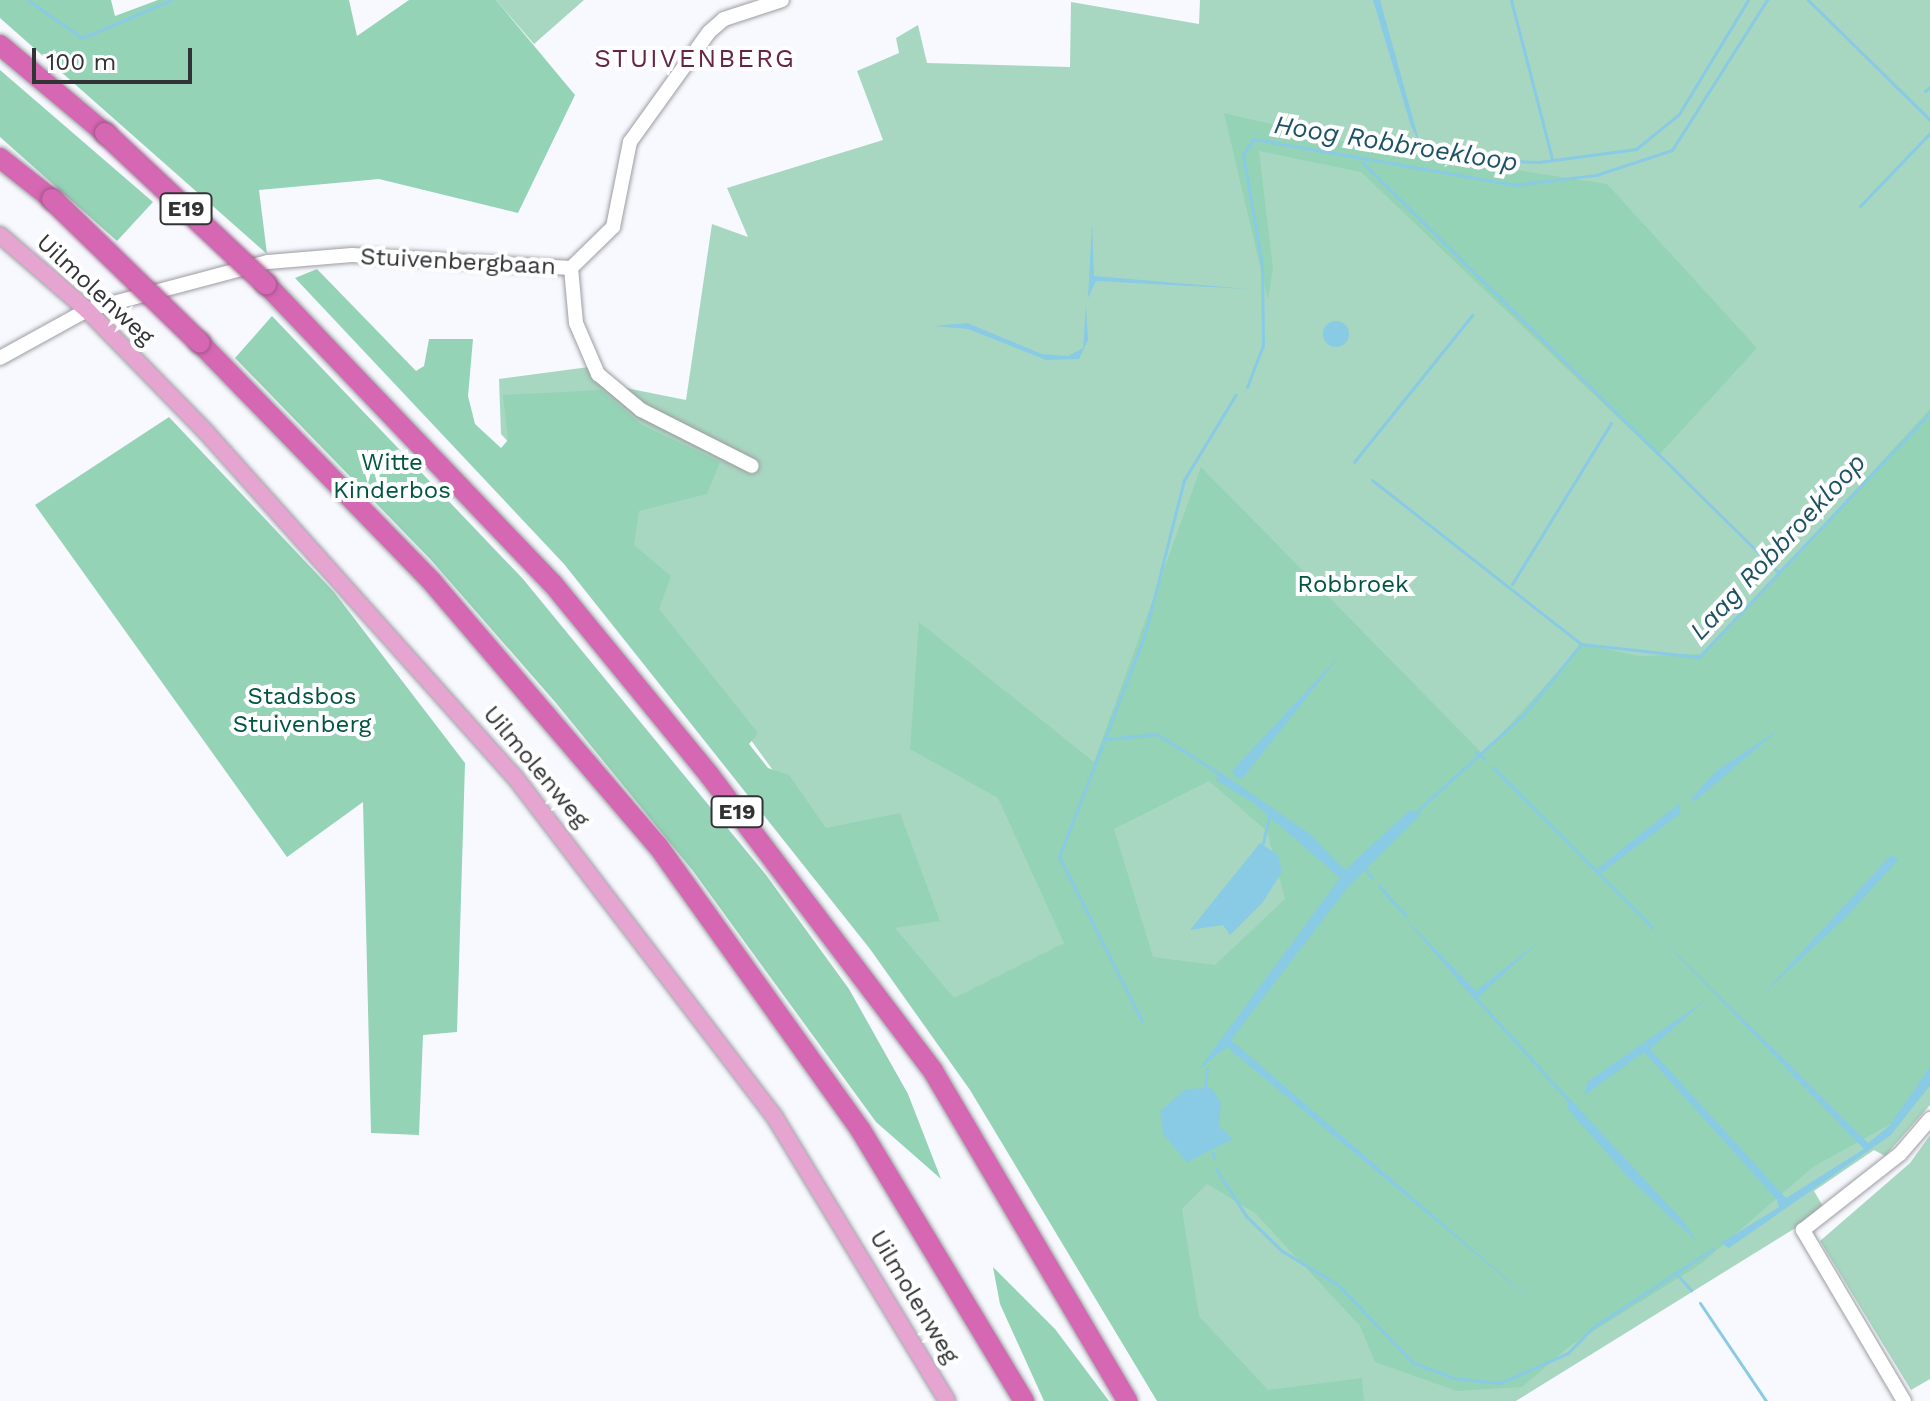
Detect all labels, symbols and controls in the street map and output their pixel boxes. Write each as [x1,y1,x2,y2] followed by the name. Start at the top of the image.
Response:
[36,32,196,82] scale bar
[594,43,796,75] district label: STUIVENBERG
[46,48,116,76] text: 100 m
[1272,109,1520,179] water label: Hoog Robbroekloop
[158,191,214,227] road number: E19
[30,228,160,352] street label: Uilmolenweg
[360,242,556,282] street label: Stuivenbergbaan
[1683,447,1873,647] water label: Laag Robbroekloop
[333,449,451,505] park label: Witte Kinderbos
[1297,571,1409,599] park label: Robbroek
[233,683,371,739] park label: Stadsbos Stuivenberg
[477,700,595,834] street label: Uilmolenweg
[709,794,765,830] road number: E19
[863,1225,965,1369] street label: Uilmolenweg

